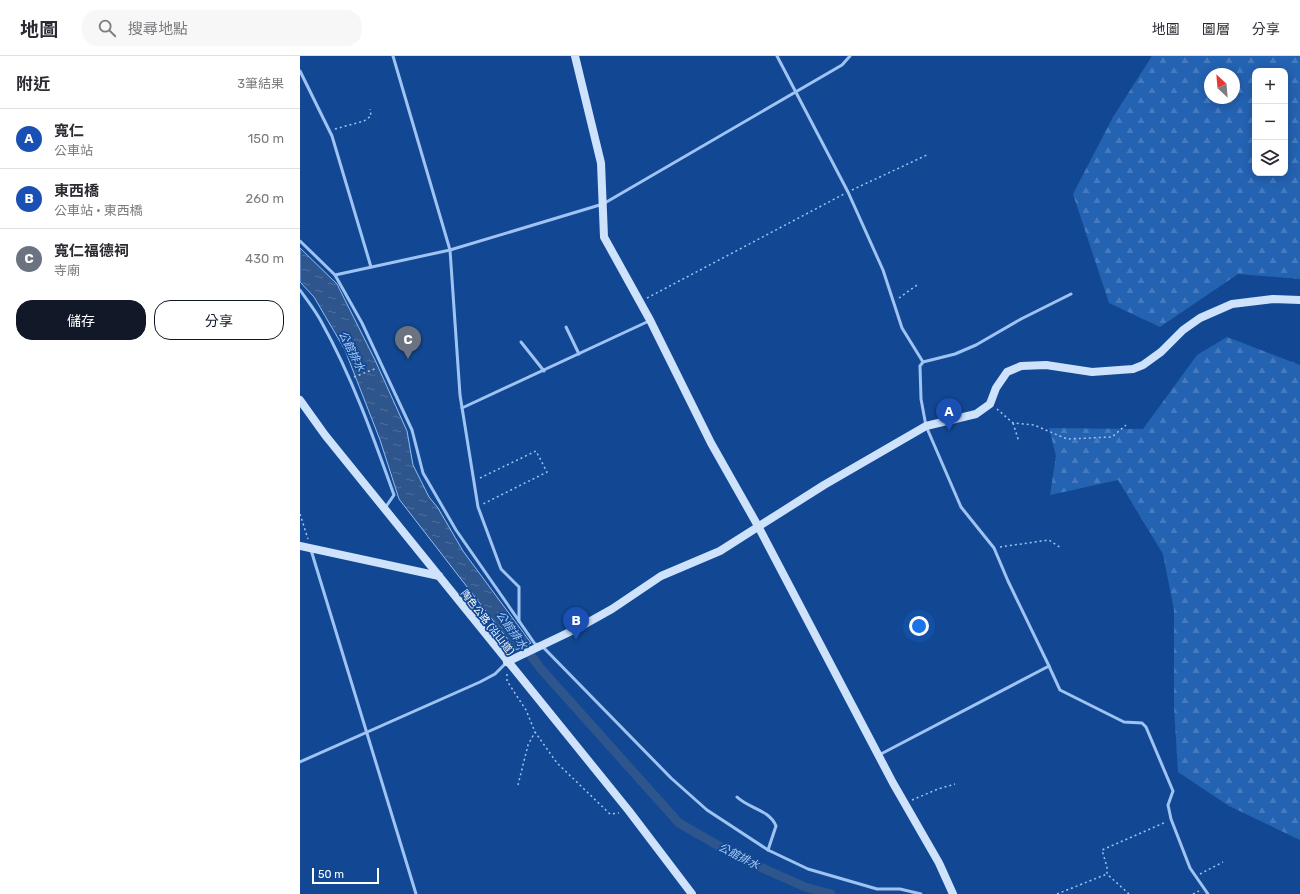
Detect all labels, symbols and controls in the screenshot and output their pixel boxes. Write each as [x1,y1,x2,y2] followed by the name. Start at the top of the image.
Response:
[82,10,362,46] search box
[96,17,118,39] icon: search
[20,18,58,41] text: 地圖
[128,20,188,38] text: 搜尋地點
[1152,21,1180,38] text: 地圖
[1202,21,1230,38] text: 圖層
[1252,21,1280,38] text: 分享
[1204,68,1240,104] north arrow
[1252,68,1288,176] map controls
[1252,68,1288,104] button: +
[16,74,50,94] text: 附近
[237,76,284,91] text: 3筆結果
[1252,104,1288,140] button: −
[54,122,84,140] text: 寬仁
[24,131,34,146] text: A
[248,131,284,146] text: 150 m
[1252,140,1288,176] button: layers
[54,143,93,158] text: 公車站
[54,182,99,200] text: 東西橋
[24,191,34,206] text: B
[246,191,284,206] text: 260 m
[54,203,143,218] text: 公車站 · 東西橋
[54,242,129,260] text: 寬仁福德祠
[24,251,34,266] text: C
[245,251,284,266] text: 430 m
[54,263,80,278] text: 寺廟
[16,300,146,340] button: 儲存
[154,300,284,340] button: 分享
[395,326,421,359] pin: C
[336,329,368,375] water label: 公館排水
[936,398,962,431] pin: A
[458,588,516,658] street label: 陶色公路 (沿山道)
[563,607,589,640] pin: B
[493,609,530,653] water label: 公館排水
[909,616,929,636] your location
[716,841,762,873] water label: 公館排水
[312,866,379,885] scale bar
[318,868,344,881] text: 50 m

